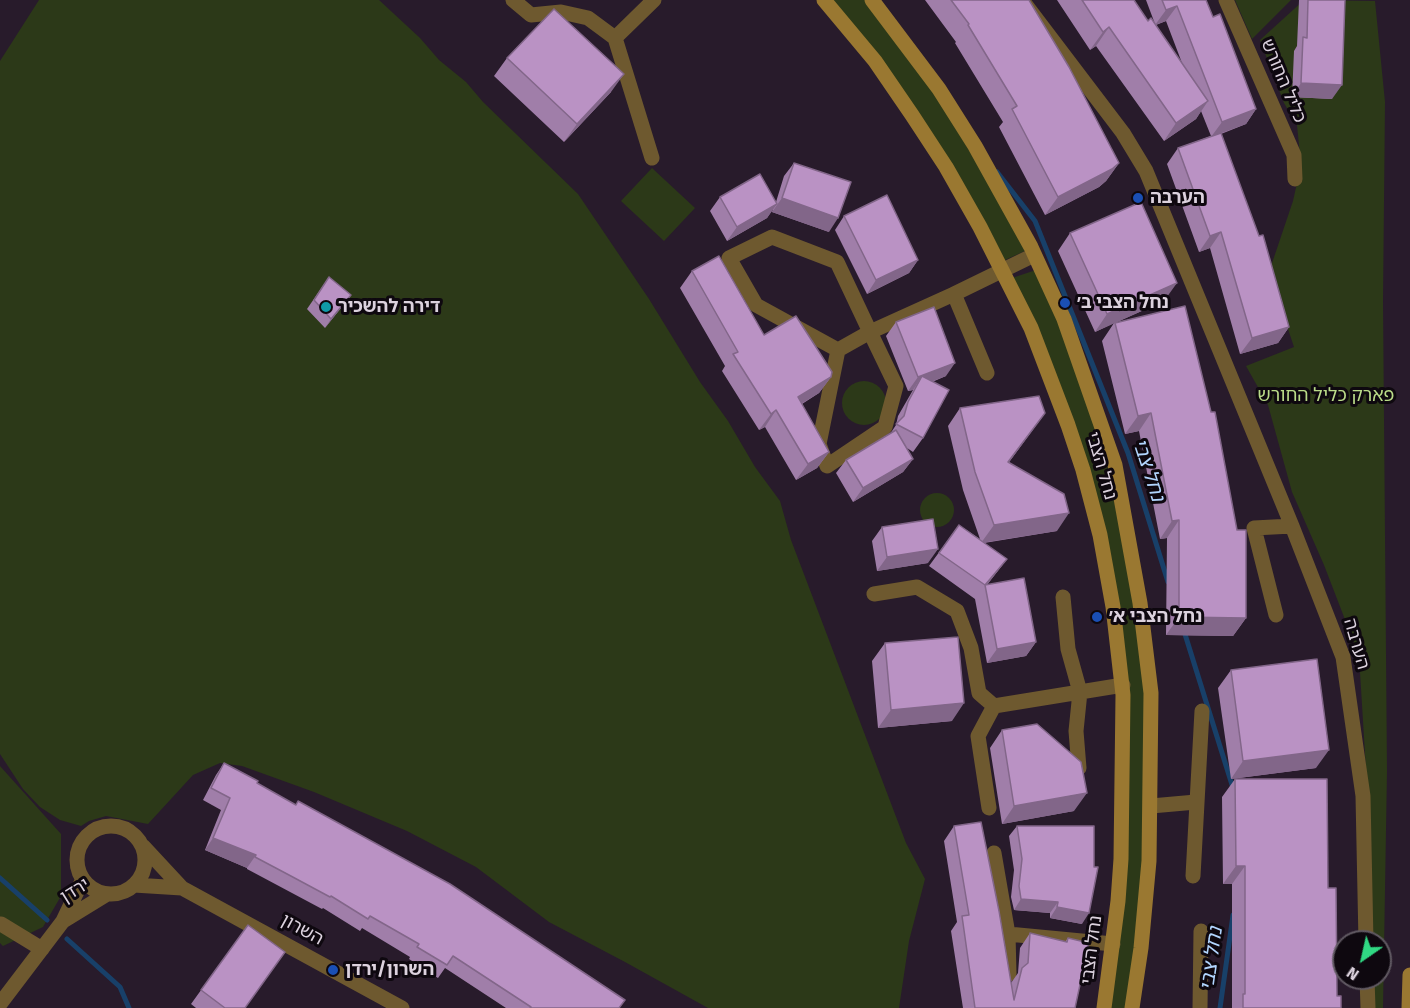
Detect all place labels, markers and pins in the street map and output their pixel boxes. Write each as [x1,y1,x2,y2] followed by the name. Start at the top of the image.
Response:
[1150,187,1205,209] place label: הערבה
[1131,191,1145,205] marker: הערבה
[1077,292,1169,314] place label: נחל הצבי ב׳
[338,296,440,318] place label: דירה להשכיר
[1058,296,1072,310] marker: נחל הצבי ב׳
[319,300,333,314] marker: דירה להשכיר
[1109,606,1202,628] place label: נחל הצבי א׳
[1090,610,1104,624] marker: נחל הצבי א׳
[345,959,434,981] place label: השרון/ירדן
[326,963,340,977] marker: השרון/ירדן

